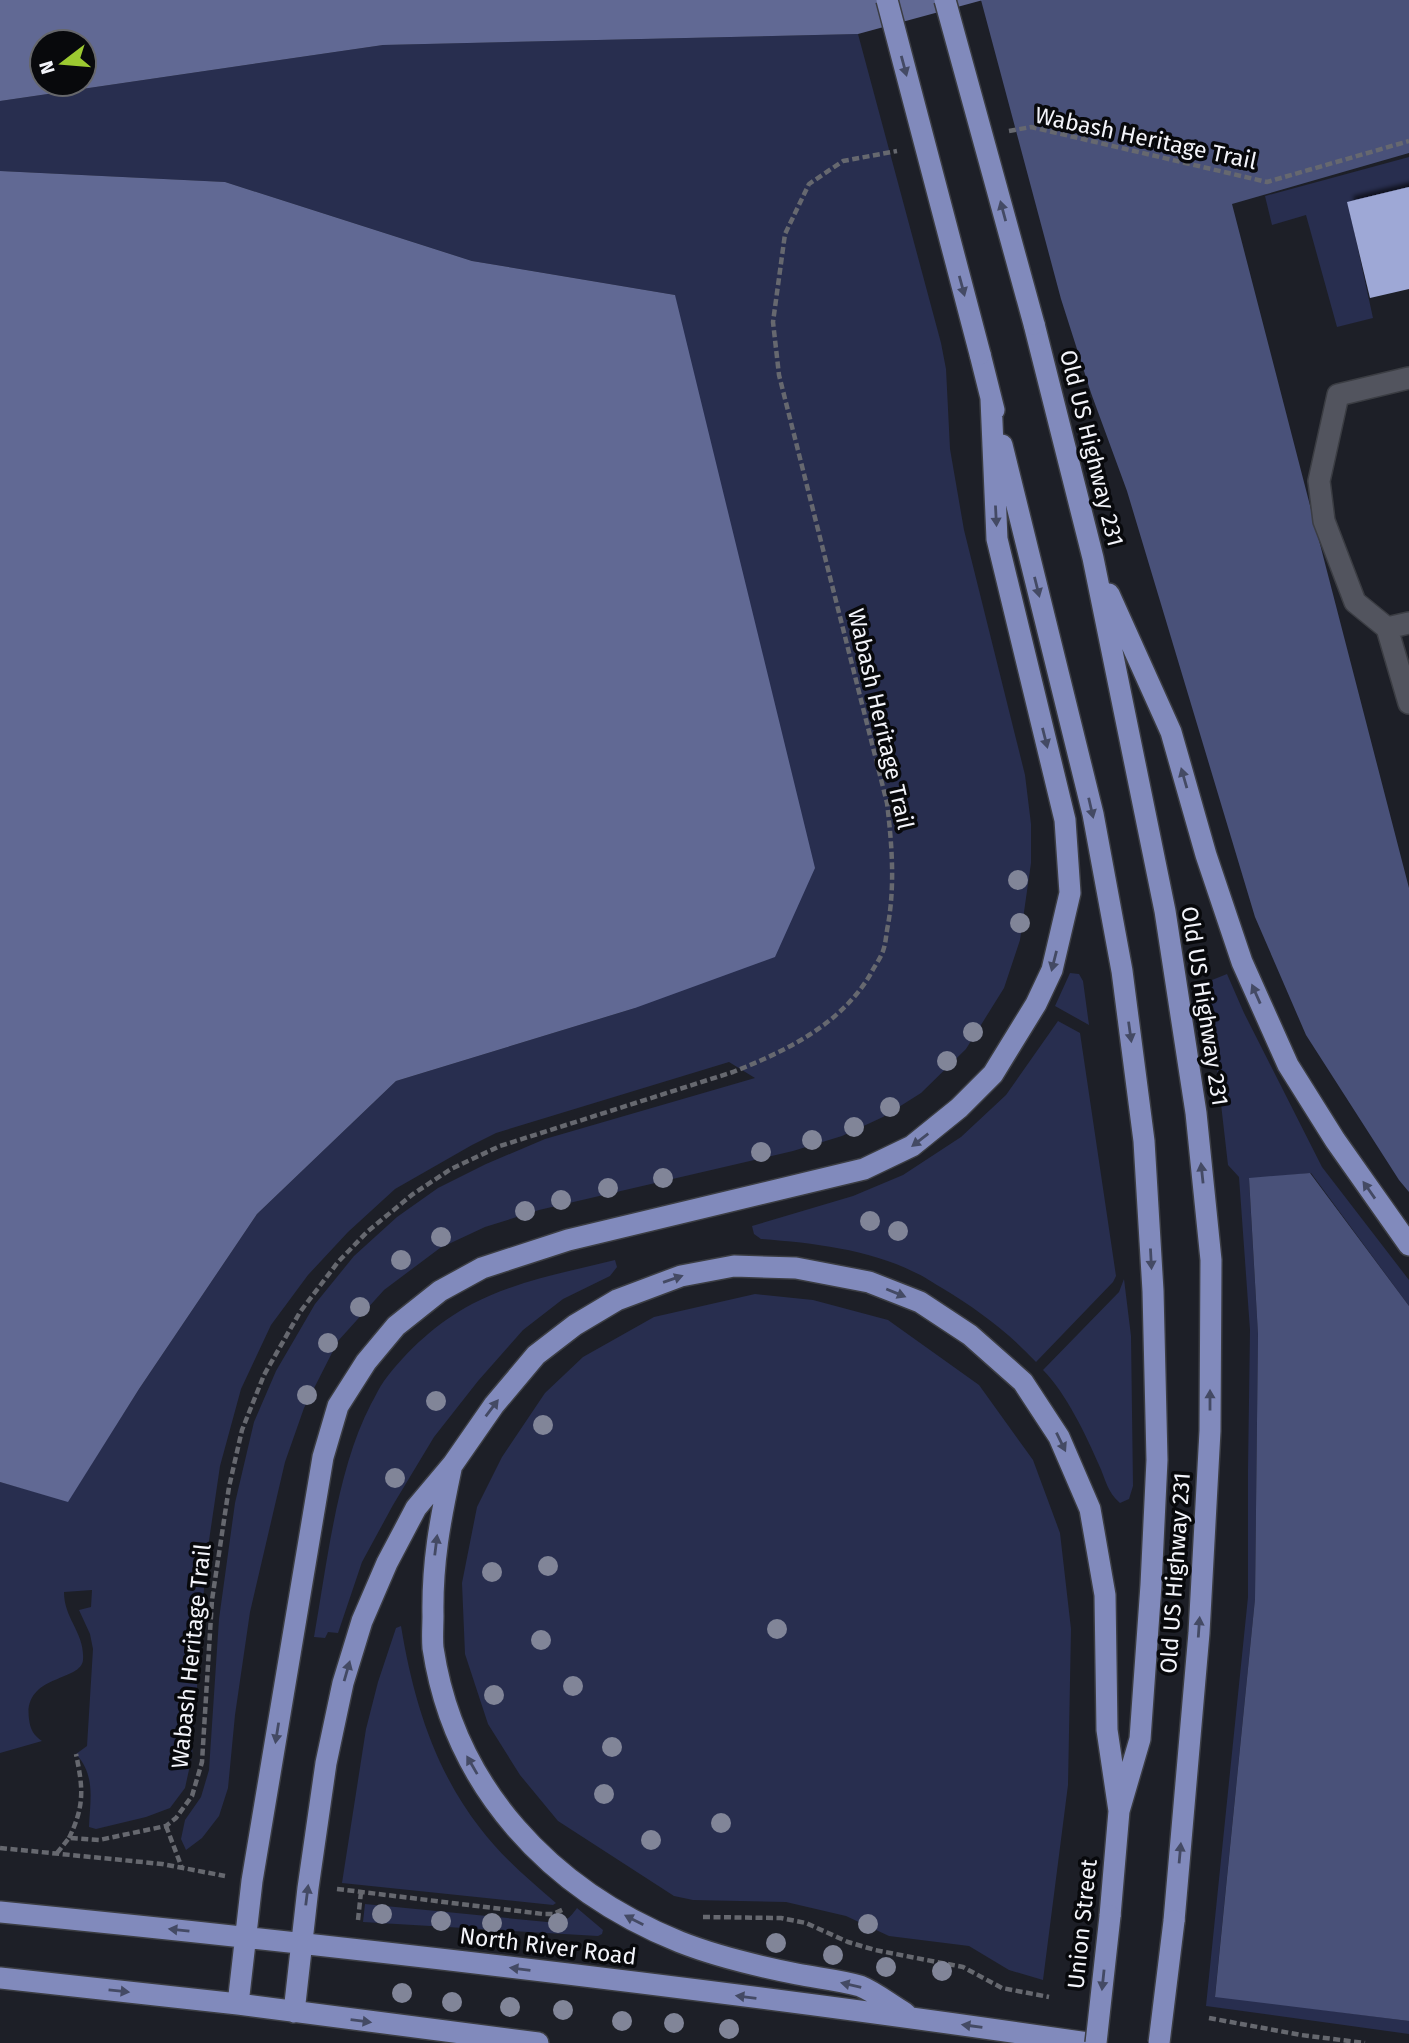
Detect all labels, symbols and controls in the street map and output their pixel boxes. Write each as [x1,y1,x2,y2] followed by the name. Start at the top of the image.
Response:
[28,28,98,98] north arrow
[900,56,910,77] one-way arrow
[34,58,60,77] text: N
[1033,101,1260,175] street label: Wabash Heritage Trail
[997,200,1007,221] one-way arrow
[957,275,968,297] one-way arrow
[1054,347,1130,549] street label: Old US Highway 231
[991,506,1002,528] one-way arrow
[1032,576,1043,598] one-way arrow
[842,606,920,833] street label: Wabash Heritage Trail
[1040,727,1051,749] one-way arrow
[1178,767,1189,789] one-way arrow
[1086,797,1097,819] one-way arrow
[1175,904,1235,1108] street label: Old US Highway 231
[1048,950,1059,972] one-way arrow
[1250,983,1261,1004] one-way arrow
[1124,1021,1135,1043] one-way arrow
[911,1132,929,1147] one-way arrow
[1196,1161,1207,1183] one-way arrow
[1363,1181,1377,1199] one-way arrow
[1145,1248,1156,1270] one-way arrow
[663,1273,684,1284] one-way arrow
[886,1287,907,1298] one-way arrow
[1205,1388,1216,1410] one-way arrow
[485,1399,499,1417] one-way arrow
[1055,1432,1066,1452] one-way arrow
[1154,1471,1196,1675] street label: Old US Highway 231
[431,1534,442,1556] one-way arrow
[165,1542,217,1770] street label: Wabash Heritage Trail
[1194,1616,1205,1638] one-way arrow
[342,1661,352,1682] one-way arrow
[271,1722,282,1744] one-way arrow
[466,1756,479,1775] one-way arrow
[1175,1842,1186,1864] one-way arrow
[1061,1857,1103,1990] street label: Union Street
[302,1884,313,1906] one-way arrow
[624,1914,644,1925] one-way arrow
[458,1921,638,1971] street label: North River Road
[168,1924,190,1935] one-way arrow
[509,1964,531,1975] one-way arrow
[1097,1969,1108,1991] one-way arrow
[840,1979,862,1990] one-way arrow
[108,1985,130,1996] one-way arrow
[735,1991,757,2002] one-way arrow
[351,2015,373,2026] one-way arrow
[961,2020,983,2031] one-way arrow

